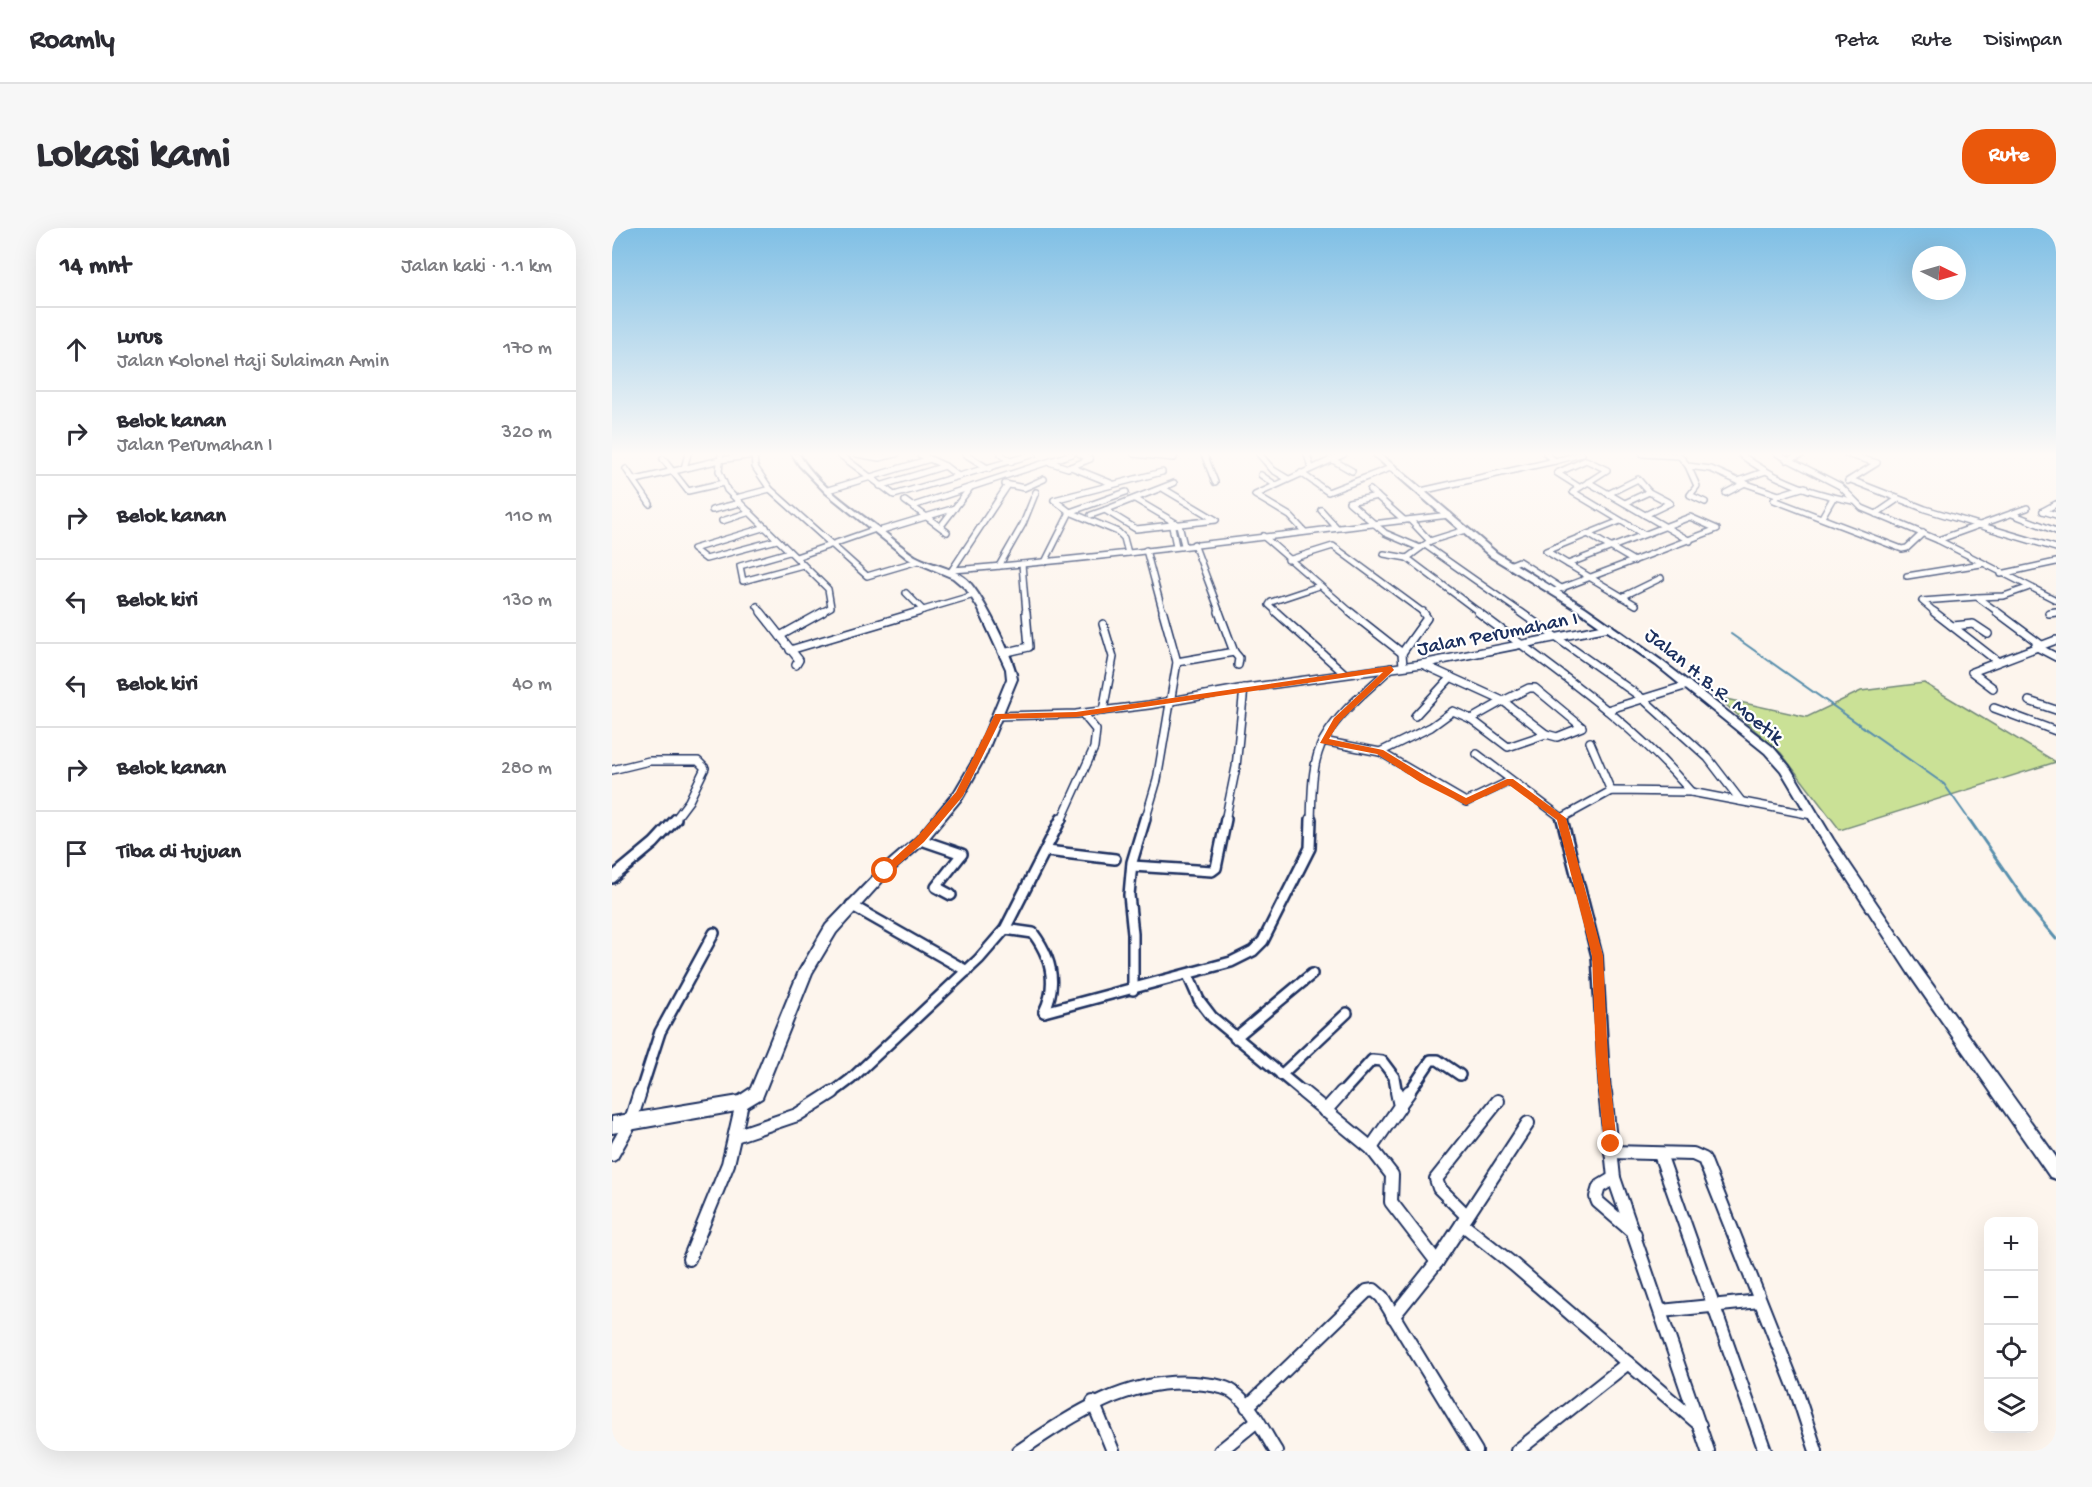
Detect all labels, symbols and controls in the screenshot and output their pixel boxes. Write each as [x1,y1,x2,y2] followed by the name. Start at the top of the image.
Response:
[30,25,115,58] text: Roamly
[1836,29,1878,54] text: Peta
[1911,29,1952,54] text: Rute
[1985,29,2062,54] text: Disimpan
[1962,129,2056,184] button: Rute
[36,132,231,181] text: Lokasi kami
[1912,246,1966,300] north arrow
[60,252,130,283] text: 14 mnt
[401,256,552,279] text: Jalan kaki · 1.1 km
[117,325,162,351] text: Lurus
[60,333,93,366] icon: ahead
[503,338,552,361] text: 170 m
[117,351,389,374] text: Jalan Kolonel Haji Sulaiman Amin
[117,409,226,435] text: Belok kanan
[60,417,93,450] icon: right
[502,422,552,445] text: 320 m
[117,435,272,458] text: Jalan Perumahan I
[60,501,93,534] icon: right
[117,504,226,530] text: Belok kanan
[506,506,552,529] text: 110 m
[60,585,93,618] icon: left
[117,588,198,614] text: Belok kiri
[503,590,552,613] text: 130 m
[1415,608,1580,663] street label: Jalan Perumahan I
[1638,624,1789,753] street label: Jalan H.B.R. Moetik
[60,669,93,702] icon: left
[117,672,198,698] text: Belok kiri
[512,674,552,697] text: 40 m
[60,753,93,786] icon: right
[117,756,226,782] text: Belok kanan
[501,758,552,781] text: 280 m
[60,837,93,870] icon: arrive
[117,840,241,866] text: Tiba di tujuan
[871,857,897,883] route start
[1597,1130,1623,1156] route end
[1984,1217,2038,1433] map controls
[1984,1217,2038,1271] button: +
[1984,1271,2038,1325] button: −
[1984,1325,2038,1379] button: locate
[1984,1379,2038,1433] button: layers

